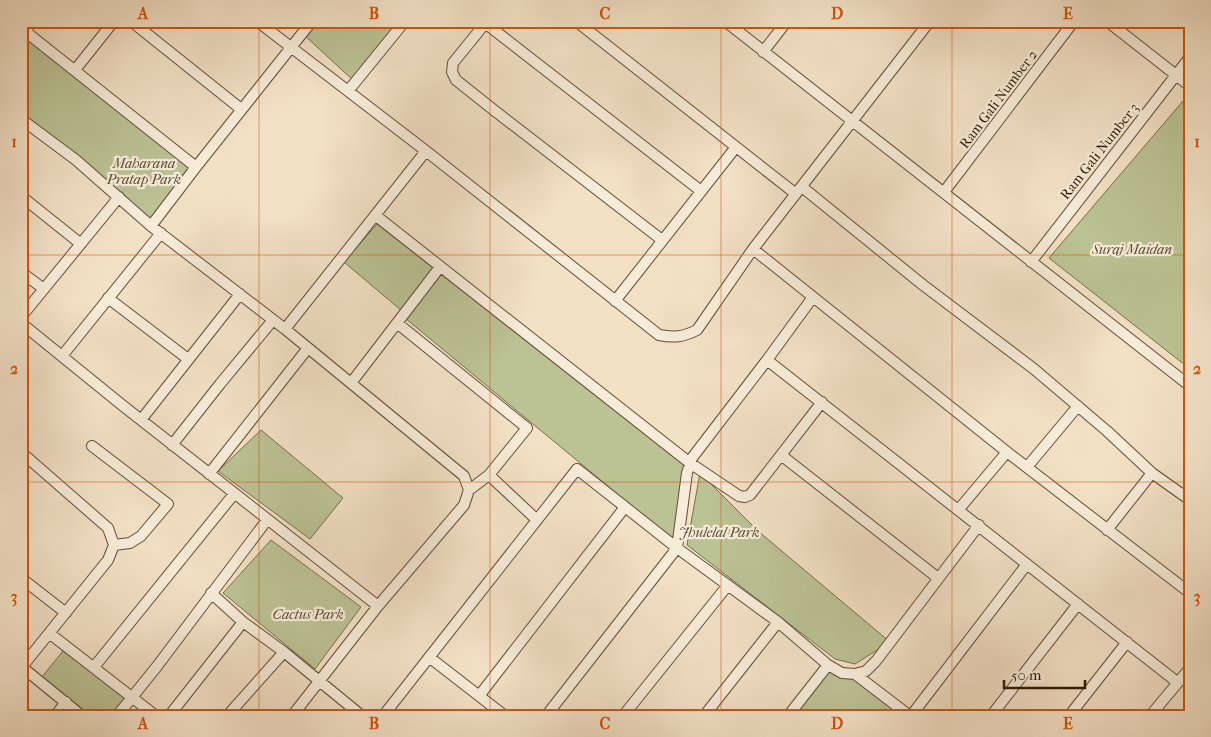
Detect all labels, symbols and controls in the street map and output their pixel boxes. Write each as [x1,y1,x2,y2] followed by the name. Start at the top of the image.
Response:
[137,4,149,23] text: A
[369,4,379,23] text: B
[600,4,611,23] text: C
[831,4,843,23] text: D
[1063,4,1073,23] text: E
[956,47,1041,152] street label: Ram Gali Number 2
[1056,100,1142,203] street label: Ram Gali Number 3
[11,132,17,151] text: 1
[1194,132,1200,151] text: 1
[106,155,181,188] park label: Maharana Pratap Park
[1091,241,1172,258] park label: Suraj Maidan
[10,359,18,378] text: 2
[1193,359,1201,378] text: 2
[679,524,759,541] park label: Jhulelal Park
[11,587,17,607] text: 3
[1194,587,1200,607] text: 3
[272,606,344,623] park label: Cactus Park
[1004,657,1085,689] scale bar
[1011,666,1042,684] text: 50 m
[137,714,149,733] text: A
[369,714,379,733] text: B
[600,714,611,733] text: C
[831,714,843,733] text: D
[1063,714,1073,733] text: E

